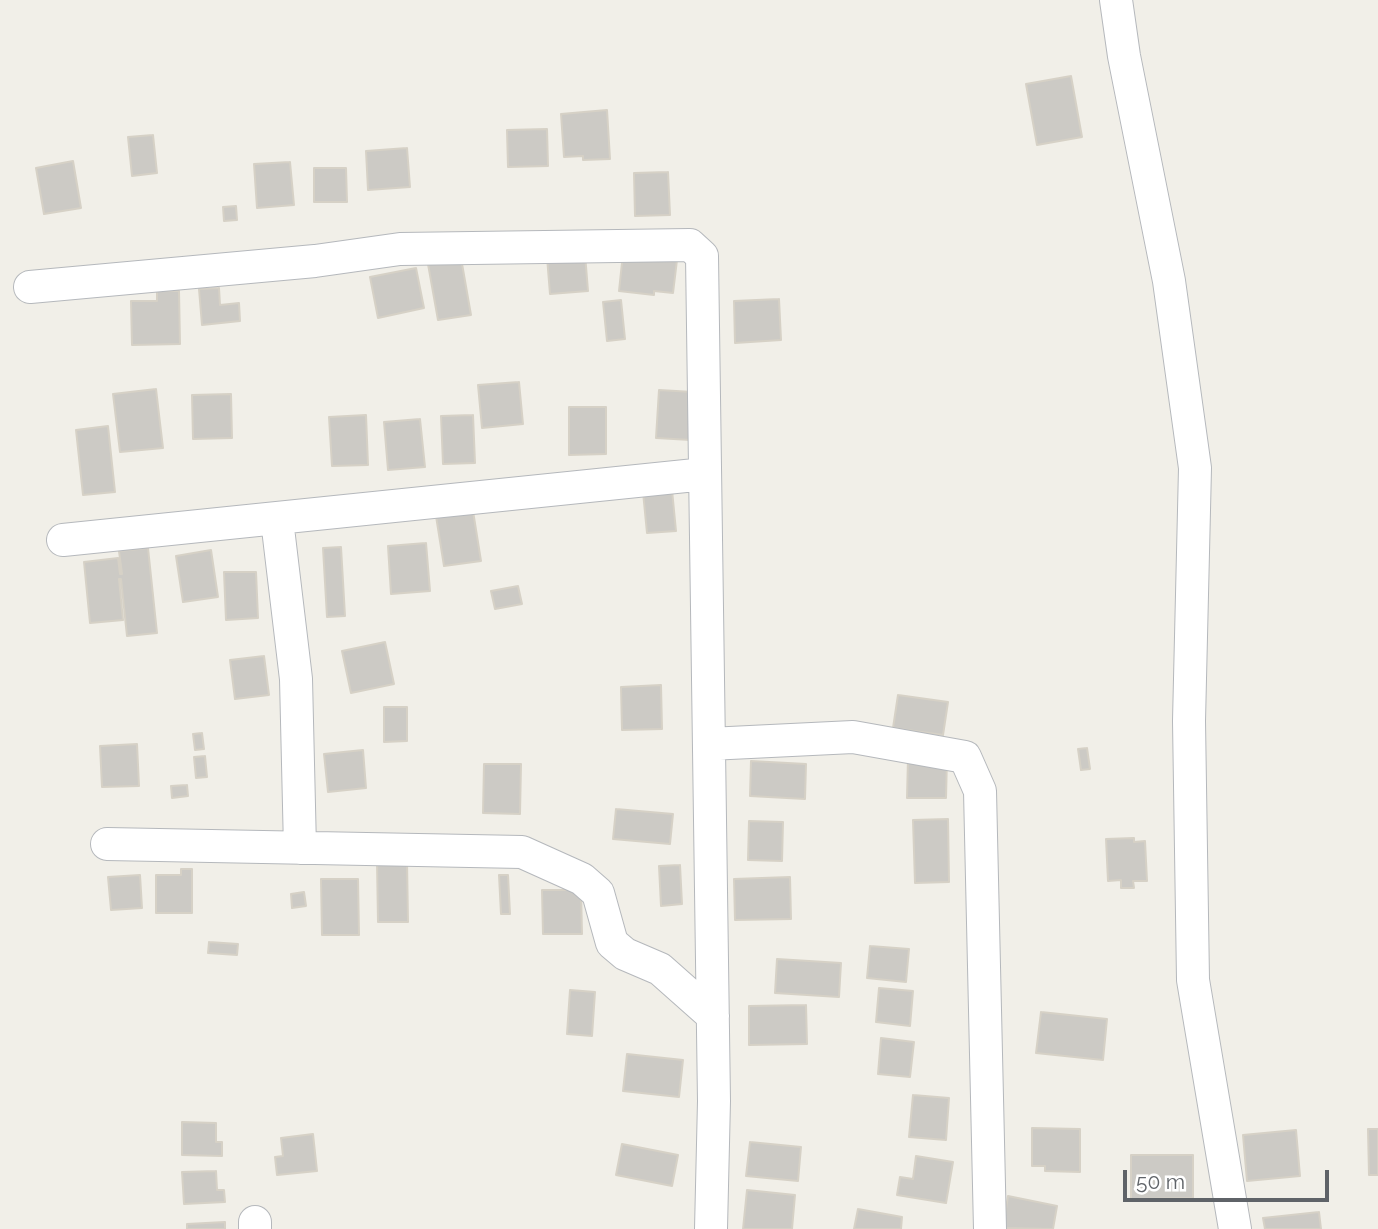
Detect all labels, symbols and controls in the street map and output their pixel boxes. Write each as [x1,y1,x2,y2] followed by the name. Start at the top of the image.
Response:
[1126,1156,1332,1200] scale bar
[1136,1169,1185,1194] text: 50 m

